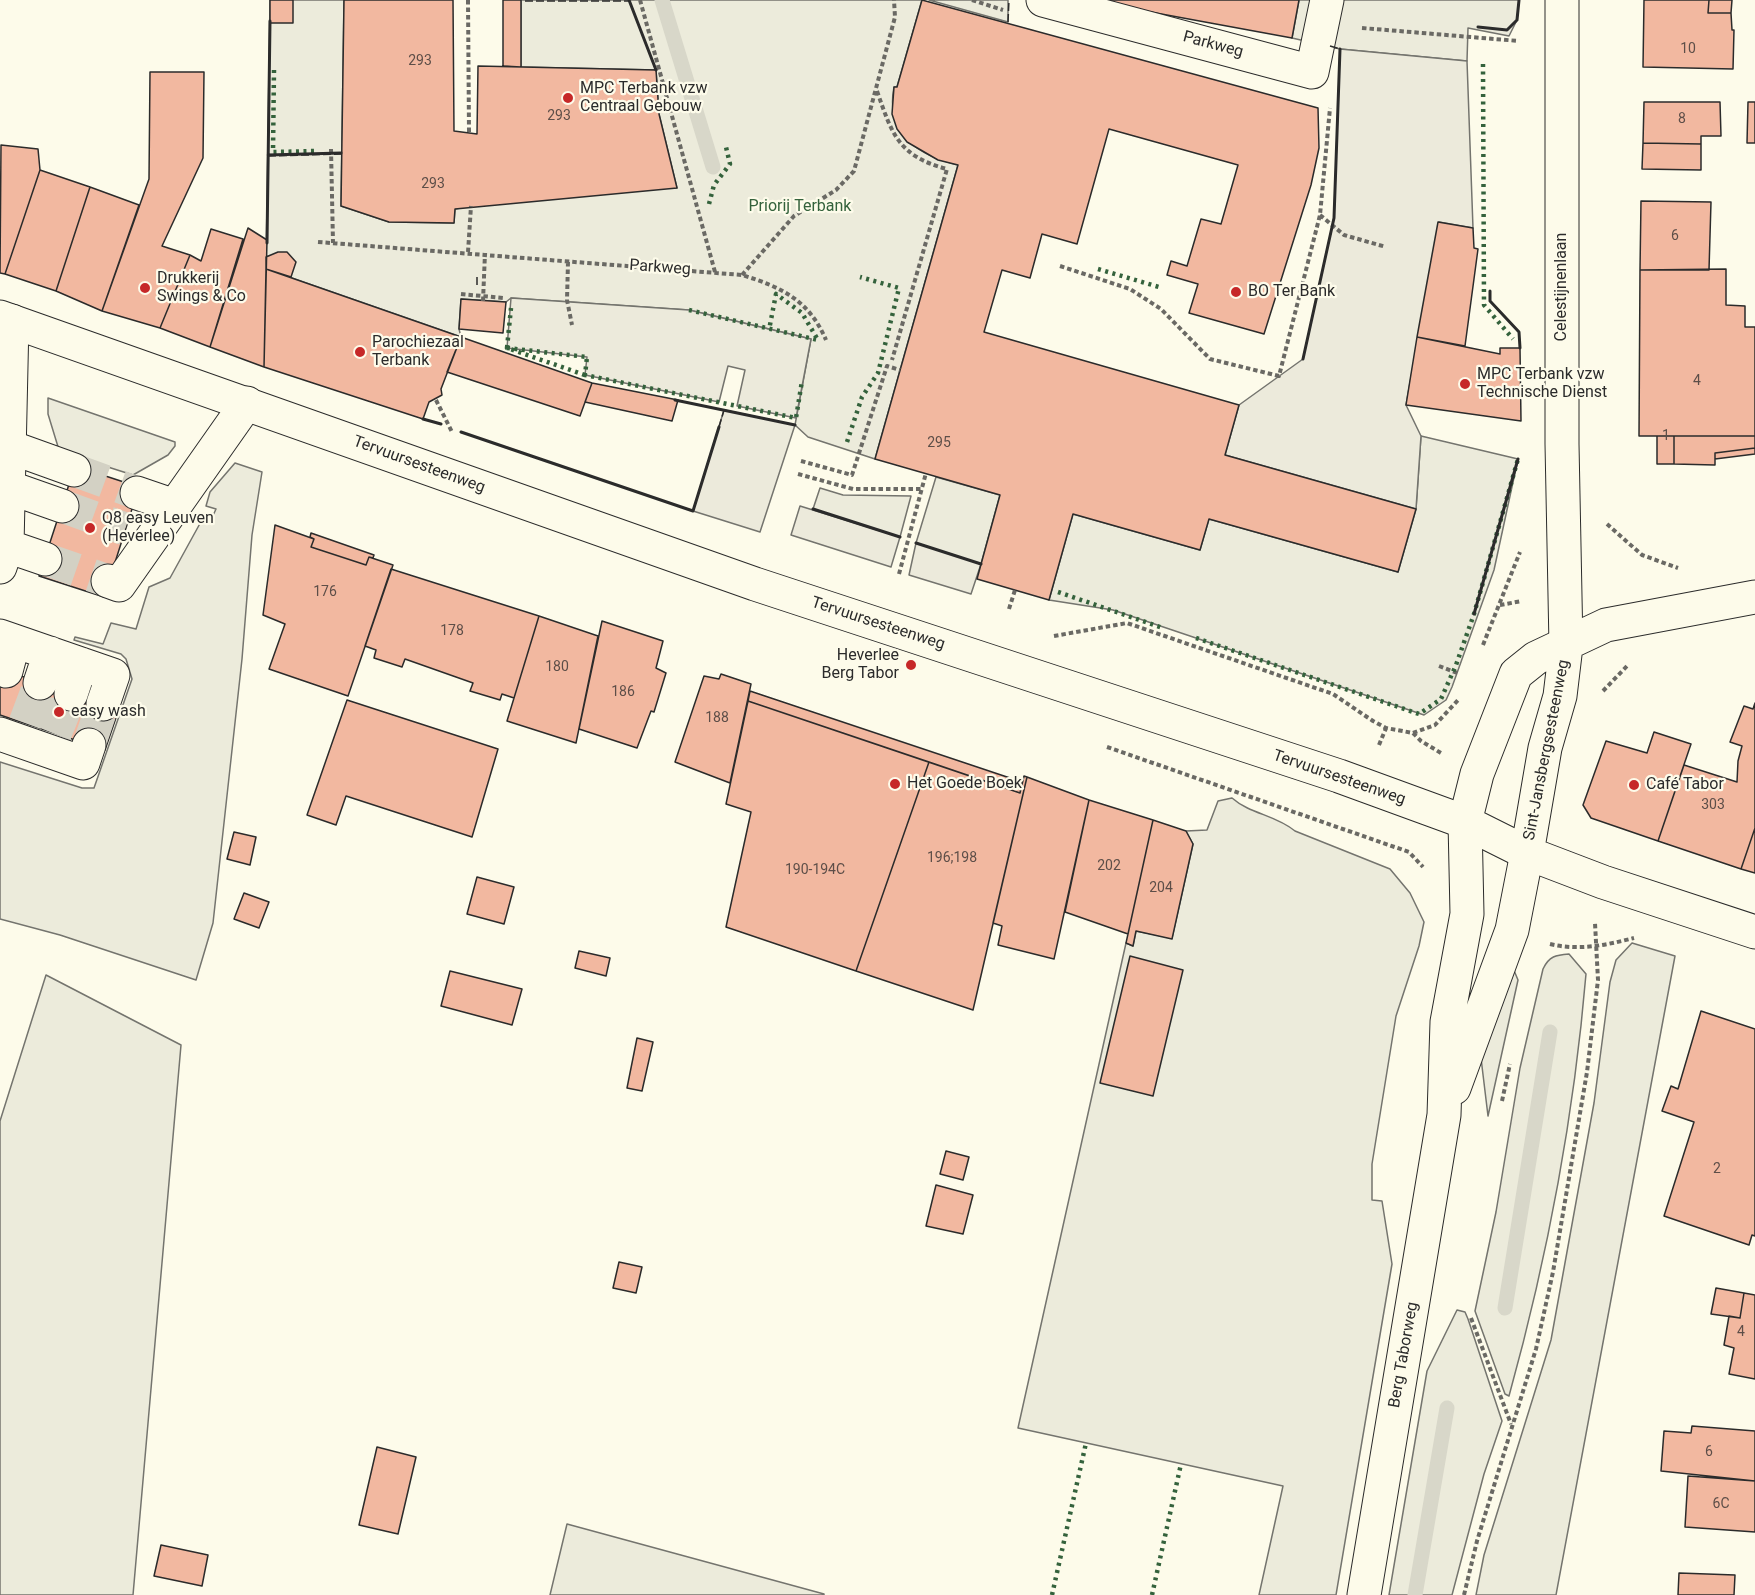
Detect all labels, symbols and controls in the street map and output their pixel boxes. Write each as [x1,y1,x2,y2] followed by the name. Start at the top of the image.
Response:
[1181,28,1245,62] street label: Parkweg
[1680,41,1696,57] house number: 10
[408,53,432,69] house number: 293
[580,79,707,117] place label: MPC Terbank vzw Centraal Gebouw
[561,91,575,105] marker: MPC Terbank vzw Centraal Gebouw
[547,108,571,124] house number: 293
[1678,111,1686,127] house number: 8
[421,176,445,192] house number: 293
[749,197,851,217] park label: Priorij Terbank
[1671,228,1679,244] house number: 6
[1552,233,1572,341] street label: Celestijnenlaan
[629,256,691,280] street label: Parkweg
[157,269,246,307] place label: Drukkerij Swings & Co
[138,281,152,295] marker: Drukkerij Swings & Co
[1248,282,1335,302] place label: BO Ter Bank
[1229,285,1243,299] marker: BO Ter Bank
[372,333,464,371] place label: Parochiezaal Terbank
[353,345,367,359] marker: Parochiezaal Terbank
[1477,365,1607,403] place label: MPC Terbank vzw Technische Dienst
[1693,373,1701,389] house number: 4
[1458,377,1472,391] marker: MPC Terbank vzw Technische Dienst
[1662,428,1670,444] house number: 1
[350,432,488,498] street label: Tervuursesteenweg
[927,435,951,451] house number: 295
[102,509,214,547] place label: Q8 easy Leuven (Heverlee)
[83,521,97,535] marker: Q8 easy Leuven (Heverlee)
[313,584,337,600] house number: 176
[809,593,947,655] street label: Tervuursesteenweg
[440,623,464,639] house number: 178
[821,646,899,684] place label: Heverlee Berg Tabor
[904,658,918,672] marker: Heverlee Berg Tabor
[1520,658,1574,842] street label: Sint-Jansbergsesteenweg
[545,659,569,675] house number: 180
[611,684,635,700] house number: 186
[71,702,146,722] place label: easy wash
[52,705,66,719] marker: easy wash
[705,710,729,726] house number: 188
[1270,746,1408,810] street label: Tervuursesteenweg
[907,774,1022,794] place label: Het Goede Boek
[1646,775,1724,795] place label: Café Tabor
[888,777,902,791] marker: Het Goede Boek
[1627,778,1641,792] marker: Café Tabor
[1701,797,1725,813] house number: 303
[927,850,977,866] house number: 196;198
[1097,858,1121,874] house number: 202
[785,862,845,878] house number: 190-194C
[1149,880,1173,896] house number: 204
[1713,1161,1721,1177] house number: 2
[1385,1301,1423,1409] street label: Berg Taborweg
[1737,1324,1745,1340] house number: 4
[1705,1444,1713,1460] house number: 6
[1713,1496,1729,1512] house number: 6C

